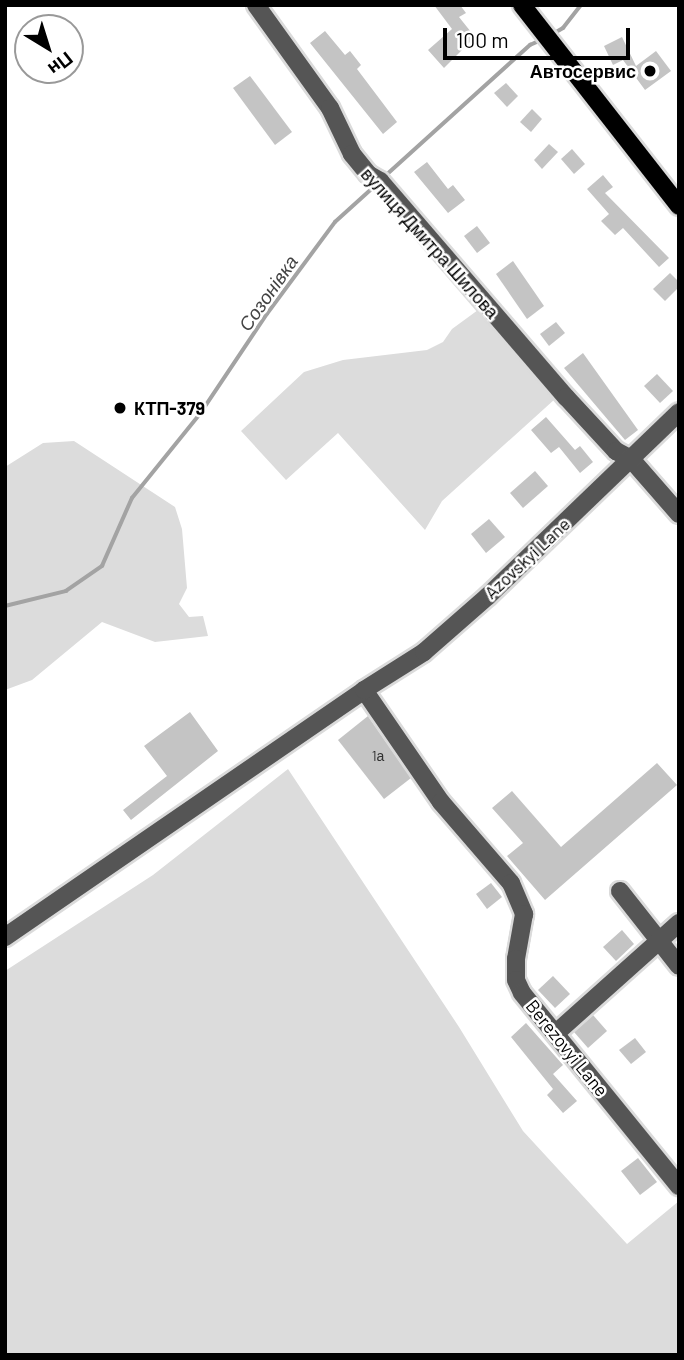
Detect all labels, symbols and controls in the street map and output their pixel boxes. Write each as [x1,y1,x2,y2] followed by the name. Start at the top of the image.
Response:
[14,14,84,84] north arrow
[446,14,633,58] scale bar
[456,27,509,52] text: 100 m
[44,48,78,81] text: Пн
[530,60,636,82] place label: Автосервис
[642,63,658,79] marker: Автосервис
[357,163,503,323] street label: вулиця Дмитра Шилова
[234,251,302,335] water label: Созонівка
[134,397,205,419] place label: КТП-379
[112,400,128,416] marker: КТП-379
[480,513,574,603] street label: Azovskyi Lane
[372,748,384,764] house number: 1а
[521,995,613,1101] street label: Berezovyi Lane

